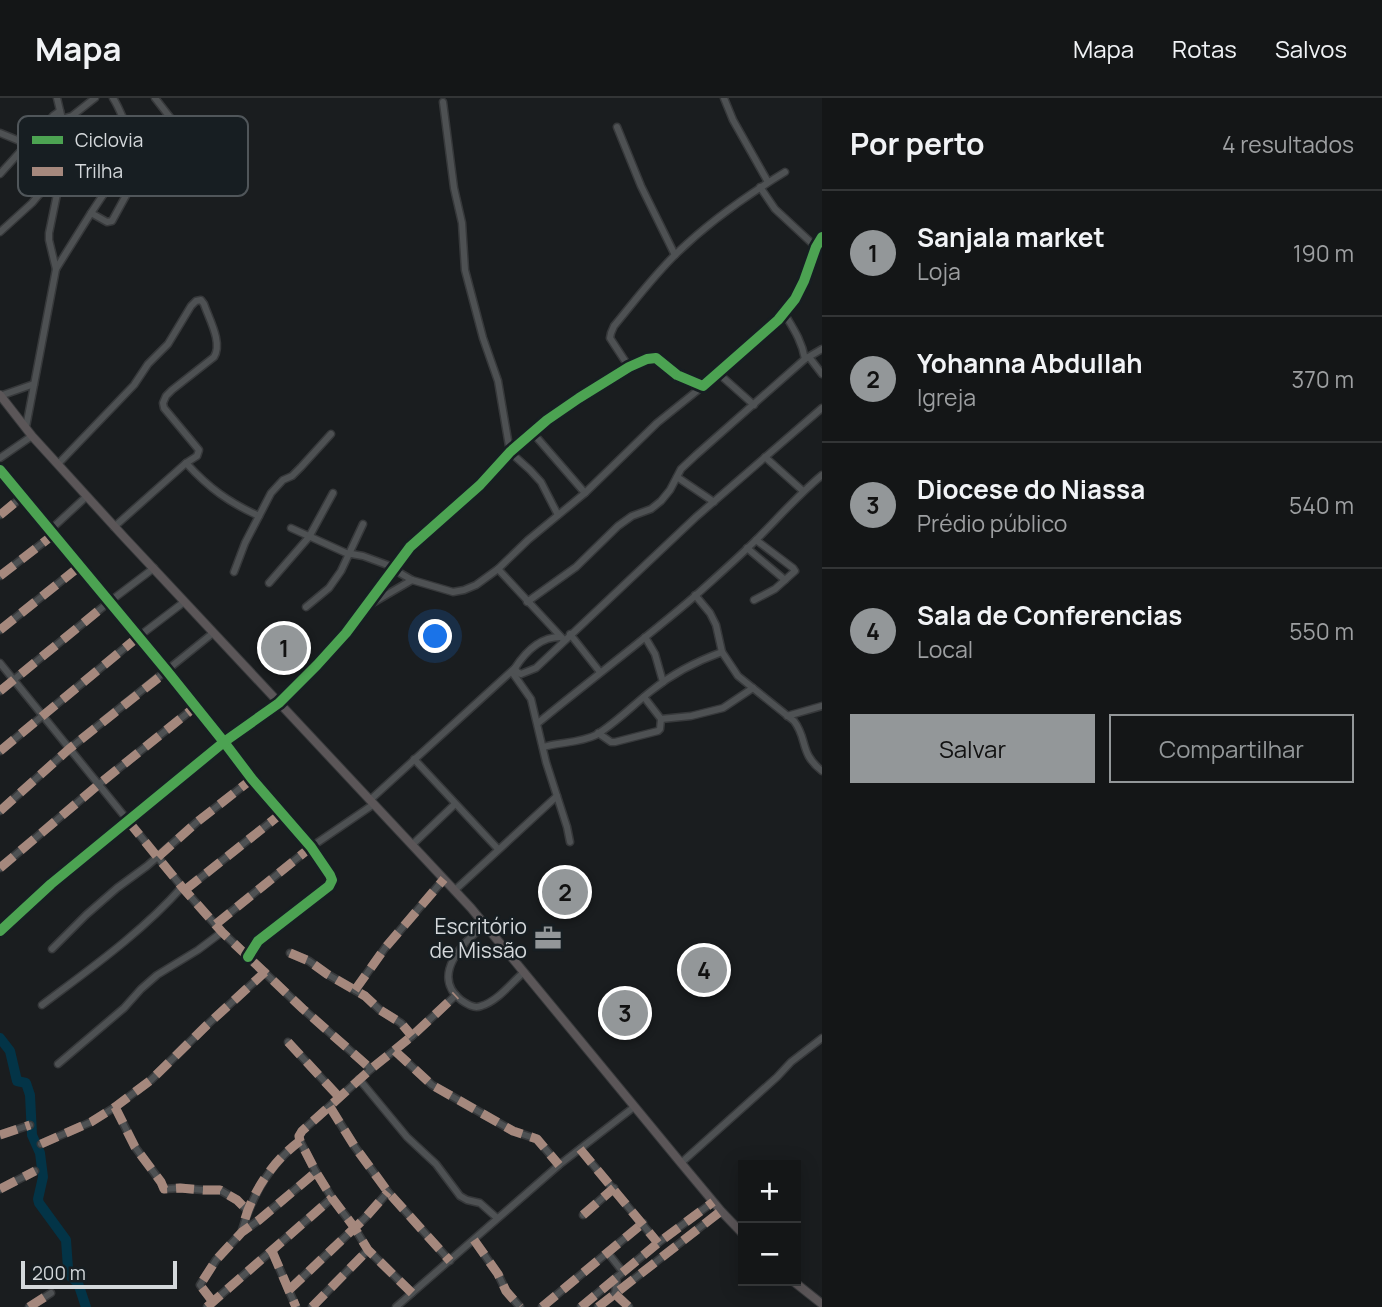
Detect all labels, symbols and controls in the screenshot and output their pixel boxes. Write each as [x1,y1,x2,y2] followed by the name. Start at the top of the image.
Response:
[35,26,122,71] text: Mapa
[1073,32,1134,65] text: Mapa
[1172,32,1237,65] text: Rotas
[1275,32,1347,65] text: Salvos
[18,116,248,196] legend
[850,123,985,164] text: Por perto
[75,127,143,153] text: Ciclovia
[1222,128,1354,160] text: 4 resultados
[75,158,123,184] text: Trilha
[917,219,1105,255] text: Sanjala market
[868,237,878,269] text: 1
[1293,237,1354,269] text: 190 m
[917,255,961,287] text: Loja
[917,345,1142,381] text: Yohanna Abdullah
[866,363,880,395] text: 2
[1292,363,1354,395] text: 370 m
[917,381,976,413] text: Igreja
[917,471,1145,507] text: Diocese do Niassa
[866,489,880,521] text: 3
[1289,489,1354,521] text: 540 m
[917,507,1067,539] text: Prédio público
[917,597,1182,633] text: Sala de Conferencias
[866,615,880,647] text: 4
[1289,615,1354,647] text: 550 m
[418,619,452,653] your location
[261,622,307,674] pin: 1
[917,633,973,665] text: Local
[850,714,1095,783] button: Salvar
[1109,714,1354,783] button: Compartilhar
[542,866,588,918] pin: 2
[429,912,527,964] place label: Escritório de Missão
[533,923,563,953] office icon: Escritório de Missão
[681,944,727,996] pin: 4
[602,987,648,1039] pin: 3
[738,1160,801,1286] map controls
[738,1160,801,1223] button: +
[738,1223,801,1286] button: −
[21,1258,177,1290] scale bar
[32,1260,86,1286] text: 200 m

